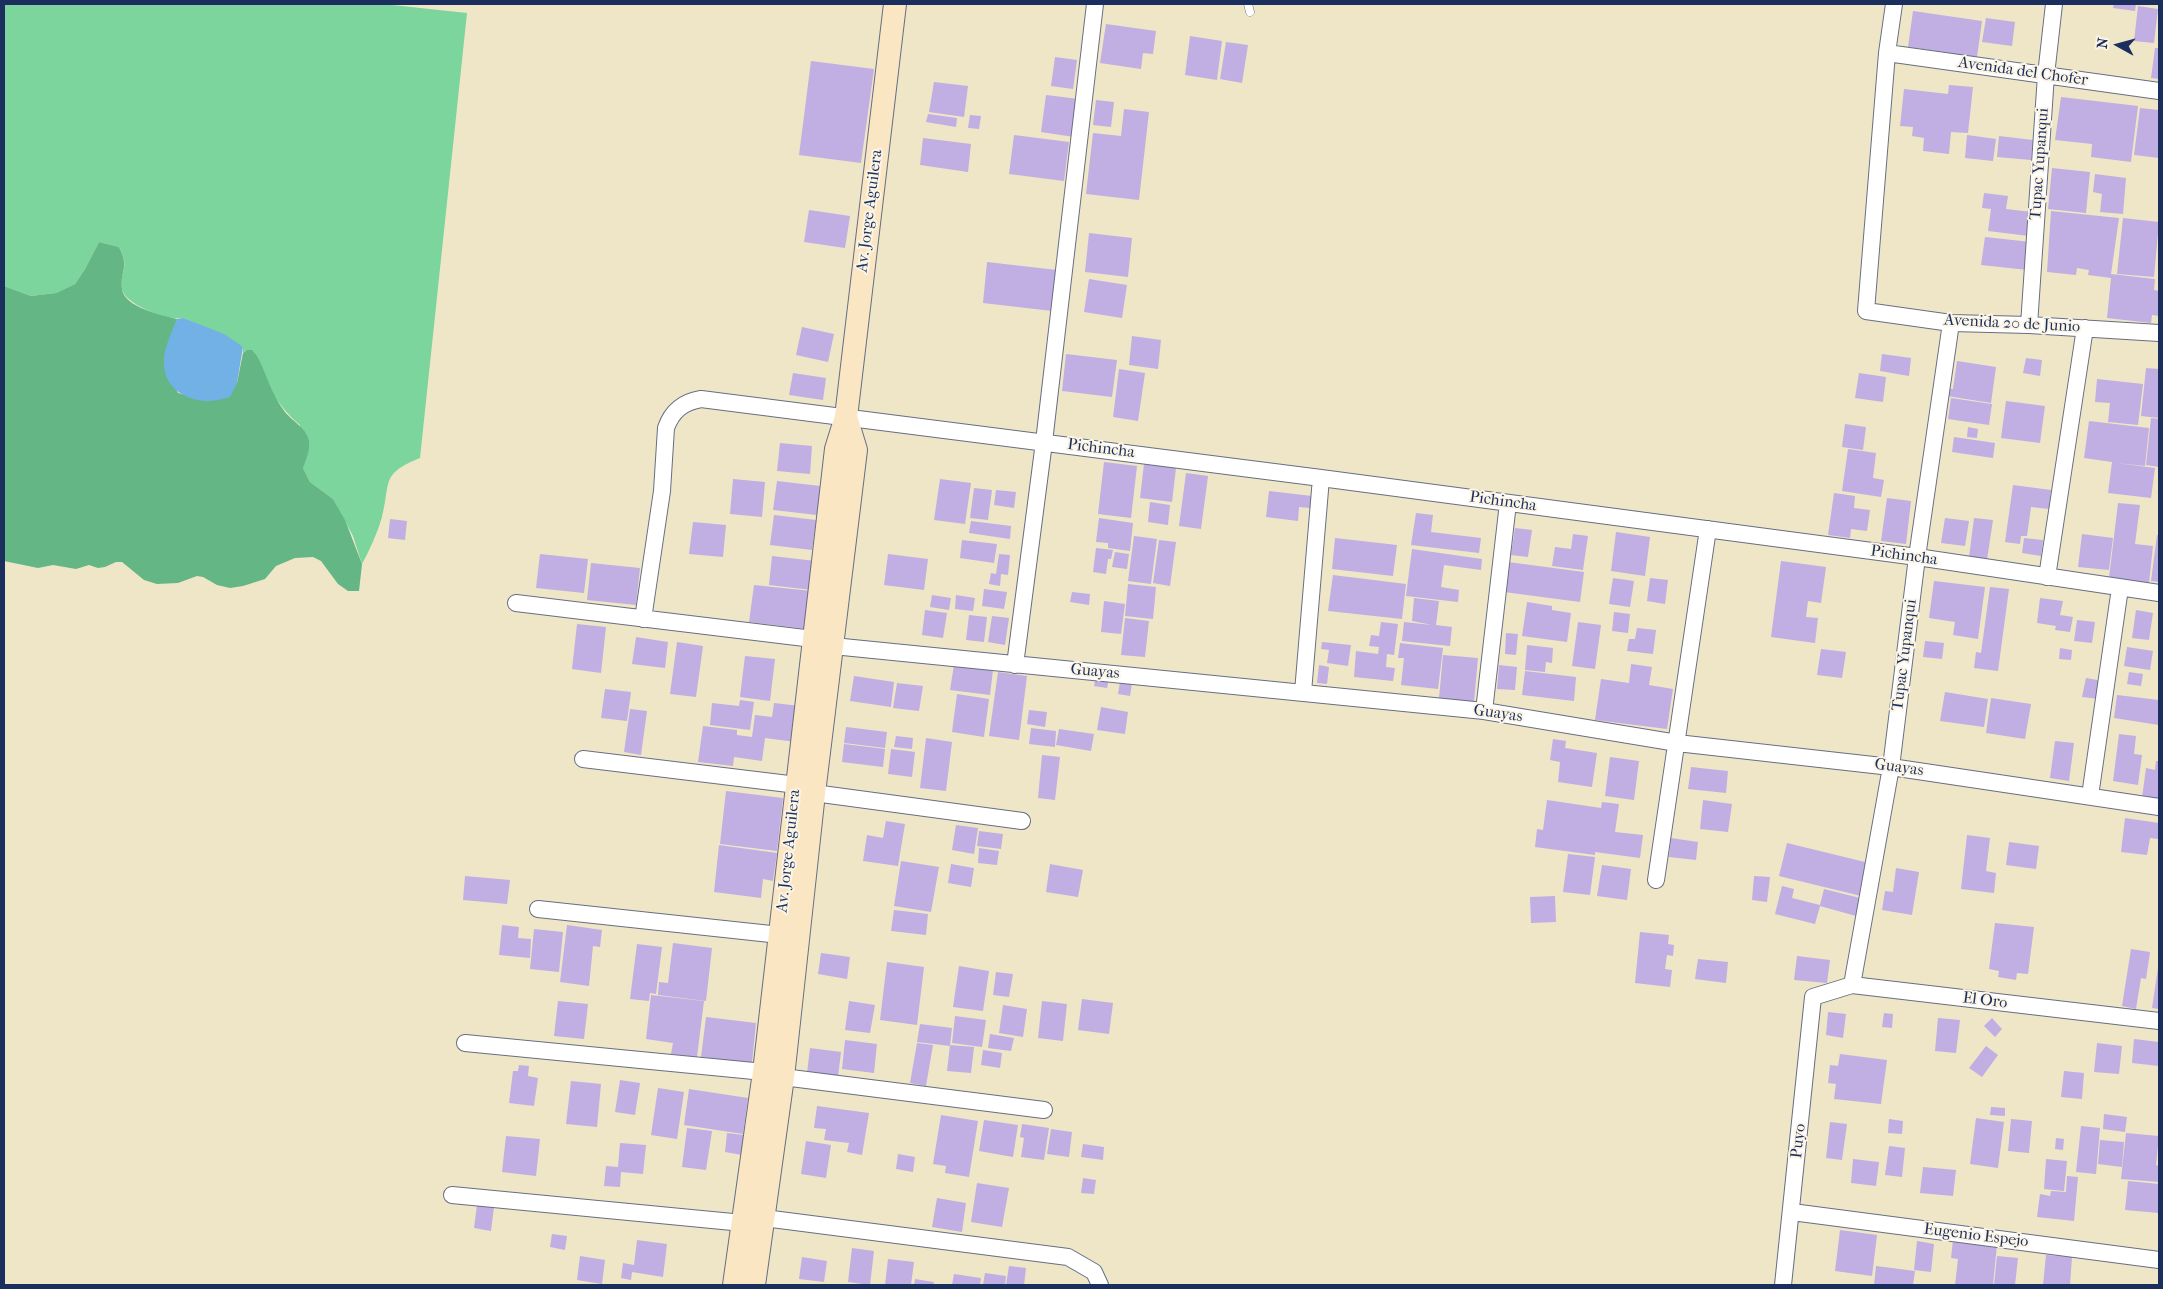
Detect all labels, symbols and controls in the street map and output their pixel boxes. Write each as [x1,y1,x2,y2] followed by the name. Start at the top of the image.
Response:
[2093,20,2143,70] north arrow
[2094,37,2112,49] text: N
[1957,53,2089,91] street label: Avenida del Chofer
[2027,107,2053,221] street label: Tupac Yupanqui
[853,148,887,274] street label: Av. Jorge Aguilera
[1943,311,2081,337] street label: Avenida 20 de Junio
[1066,435,1136,463] street label: Pichincha
[1468,488,1538,516] street label: Pichincha
[1869,542,1939,570] street label: Pichincha
[1889,598,1921,712] street label: Tupac Yupanqui
[1070,660,1120,684] street label: Guayas
[1472,701,1524,727] street label: Guayas
[1873,755,1925,781] street label: Guayas
[773,789,805,913] street label: Av. Jorge Aguilera
[1961,989,2009,1013] street label: El Oro
[1788,1123,1810,1159] street label: Puyo
[1923,1220,2029,1252] street label: Eugenio Espejo

